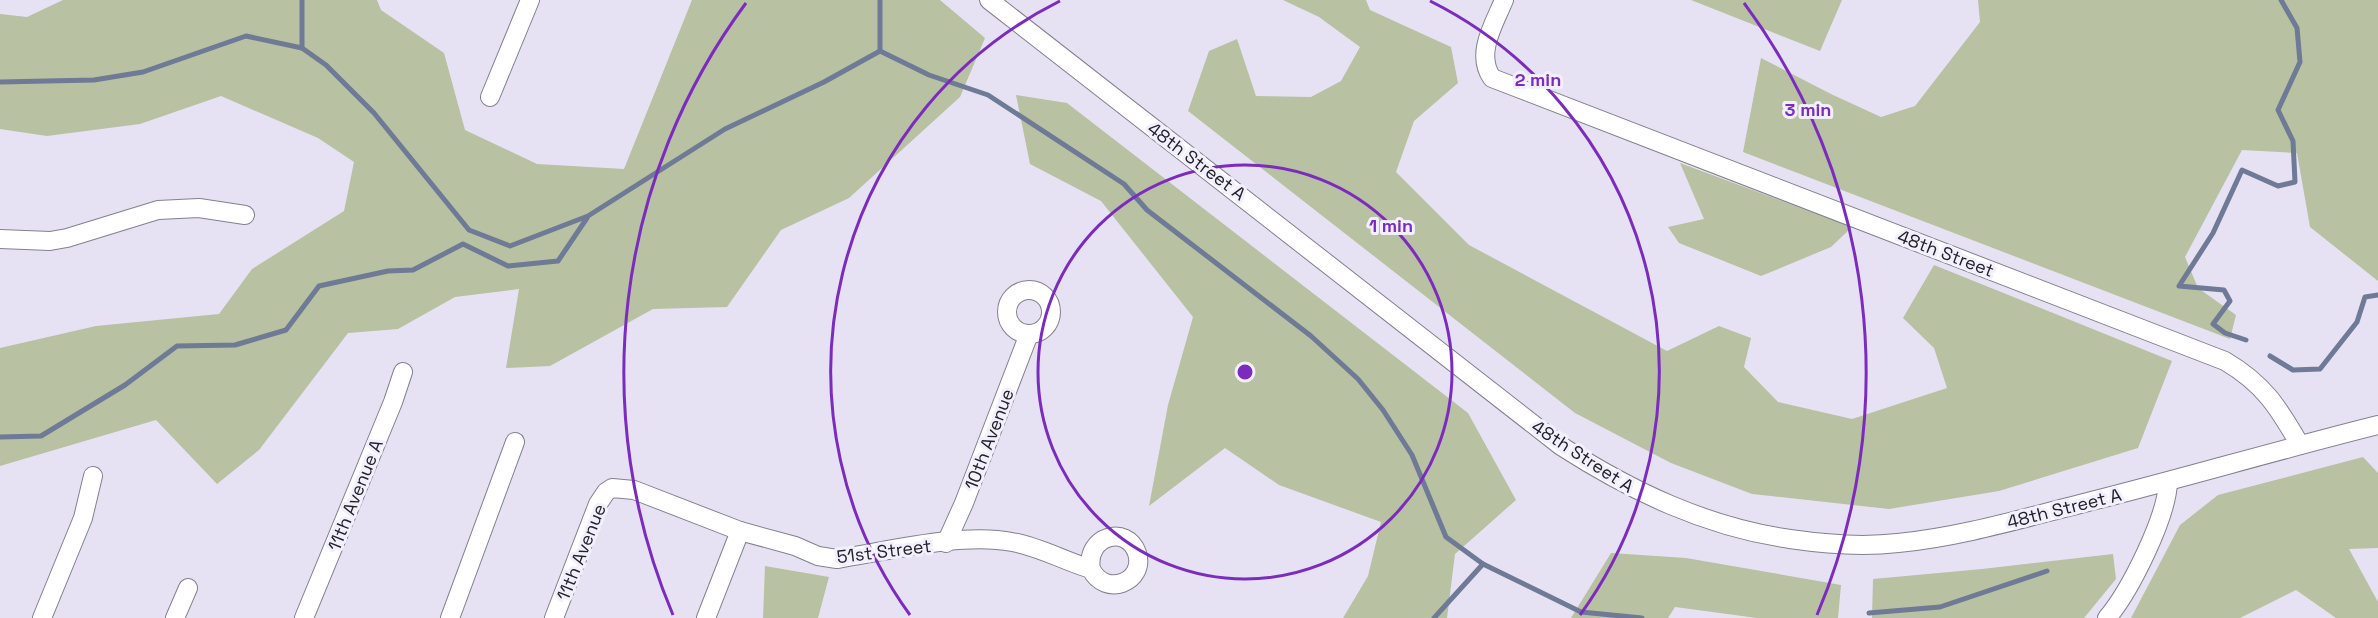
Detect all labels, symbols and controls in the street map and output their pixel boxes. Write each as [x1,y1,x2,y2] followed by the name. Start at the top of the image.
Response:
[1515,68,1561,91] text: 2 min
[1785,98,1831,121] text: 3 min
[1143,117,1251,205] street label: 48th Street A
[1369,214,1413,237] text: 1 min
[1895,224,1997,282] street label: 48th Street
[1235,362,1255,382] centre of rings
[959,385,1019,493] street label: 10th Avenue
[1528,414,1638,498] street label: 48th Street A
[322,436,388,554] street label: 11th Avenue A
[2004,483,2124,533] street label: 48th Street A
[551,500,611,604] street label: 11th Avenue
[835,534,933,568] street label: 51st Street

